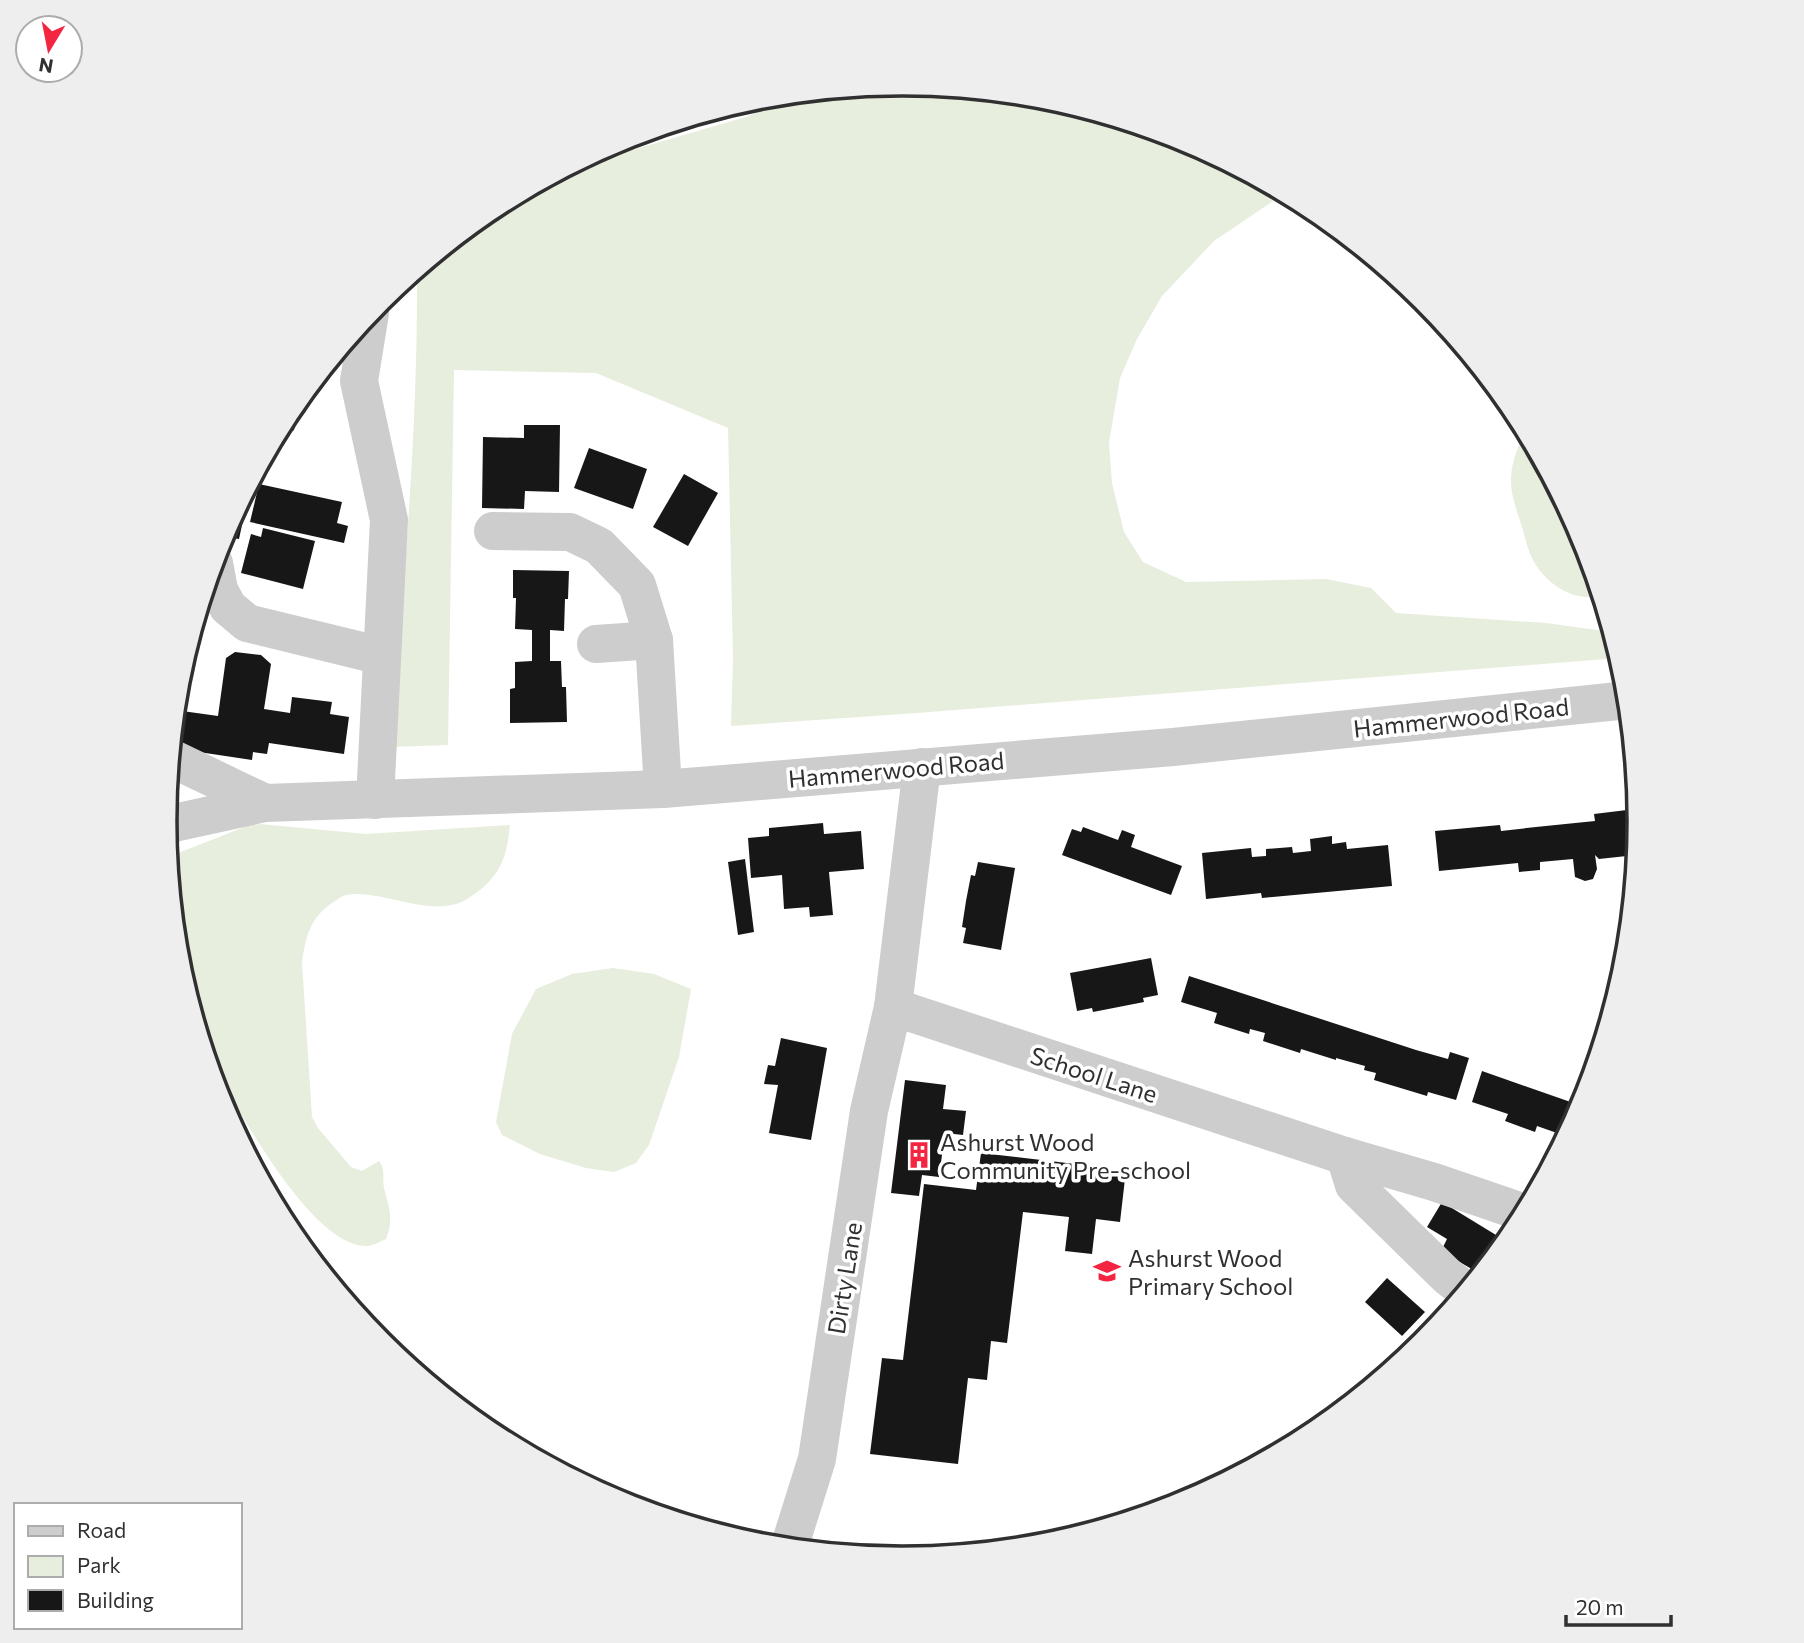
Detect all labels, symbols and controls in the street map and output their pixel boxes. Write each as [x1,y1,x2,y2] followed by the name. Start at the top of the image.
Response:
[14,14,84,84] north arrow
[37,54,55,79] text: N
[1352,691,1570,743] street label: Hammerwood Road
[787,745,1005,793] street label: Hammerwood Road
[1027,1040,1161,1108] street label: School Lane
[940,1127,1191,1184] place label: Ashurst Wood Community Pre-school
[904,1140,934,1170] building icon: Ashurst Wood Community Pre-school
[821,1220,867,1336] street label: Dirty Lane
[1128,1243,1293,1300] place label: Ashurst Wood Primary School
[1092,1256,1122,1286] school or university icon: Ashurst Wood Primary School
[14,1503,242,1629] legend
[77,1517,126,1542] text: Road
[77,1552,121,1577] text: Park
[1566,1584,1671,1628] scale bar
[77,1587,154,1612] text: Building
[1576,1594,1624,1619] text: 20 m

